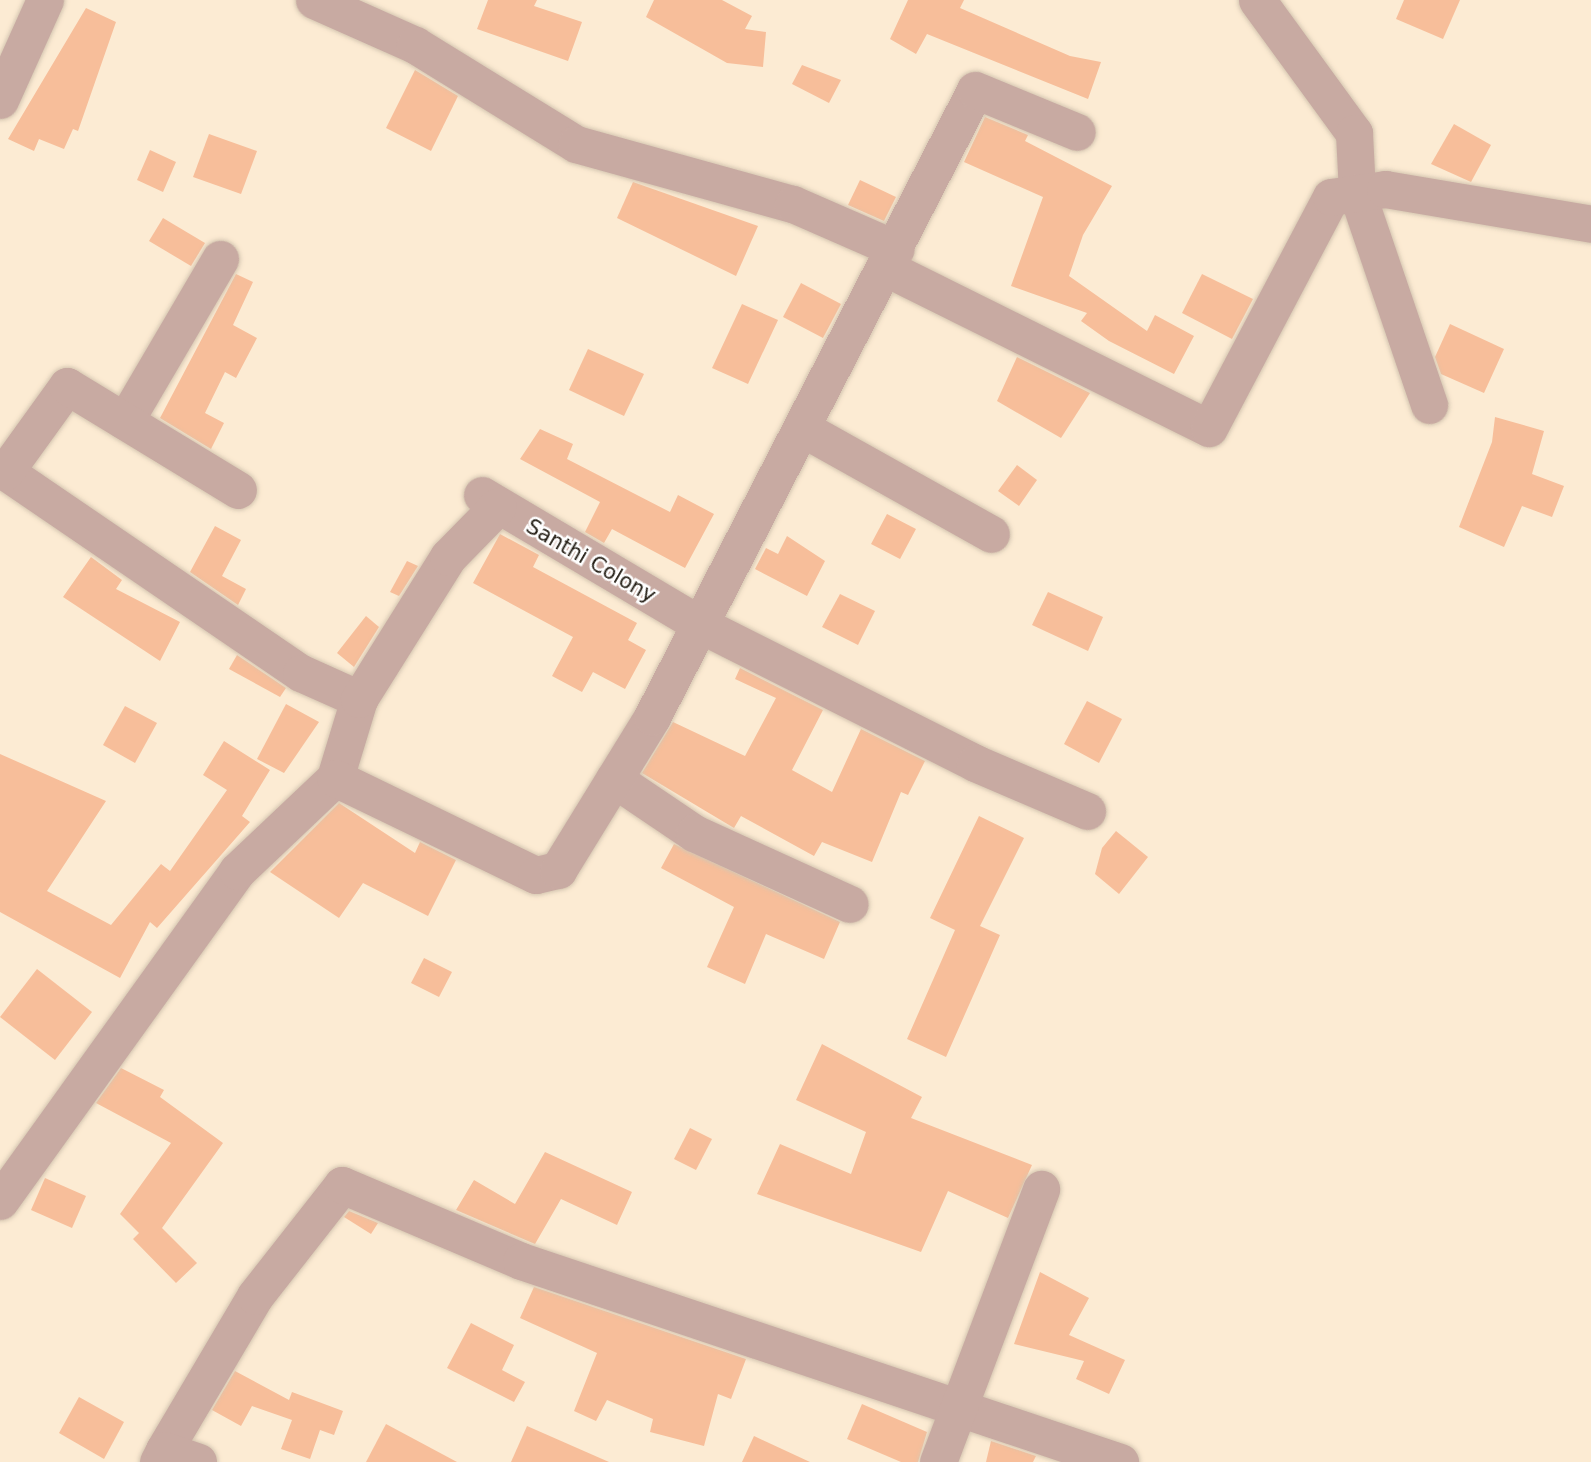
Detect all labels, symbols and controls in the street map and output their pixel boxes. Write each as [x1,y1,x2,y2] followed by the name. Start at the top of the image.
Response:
[522,514,660,608] street label: Santhi Colony

